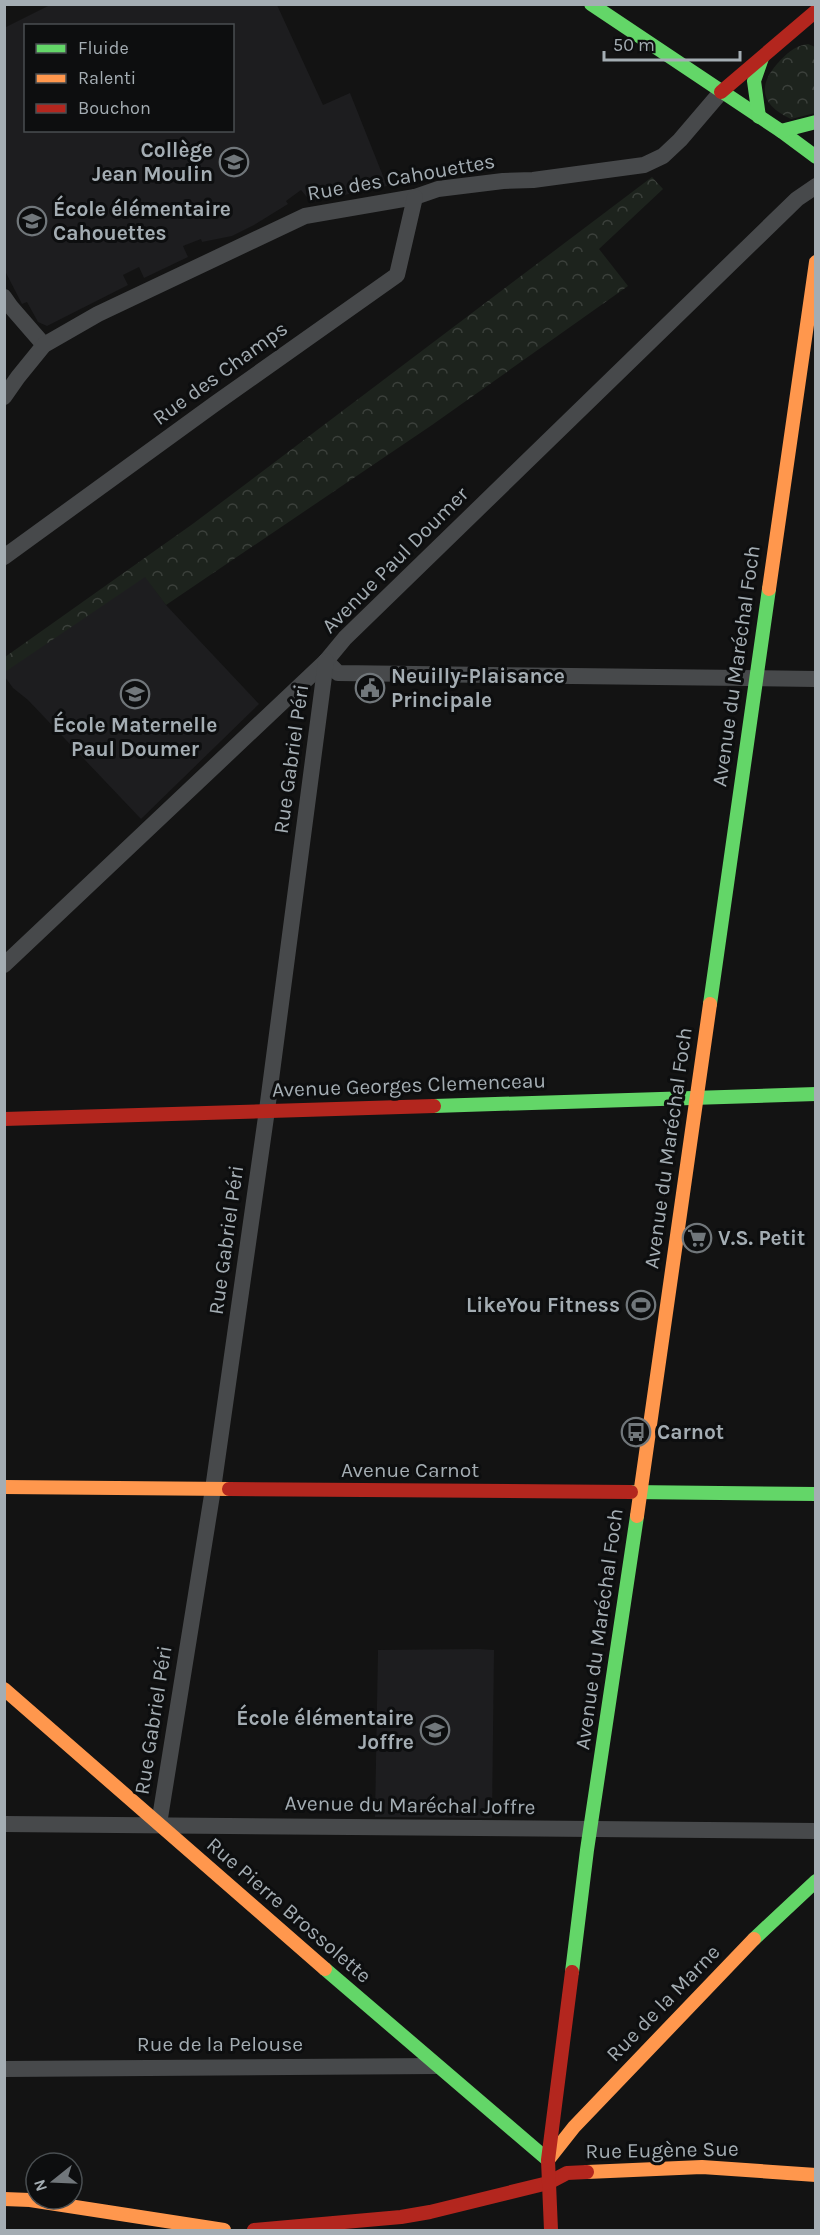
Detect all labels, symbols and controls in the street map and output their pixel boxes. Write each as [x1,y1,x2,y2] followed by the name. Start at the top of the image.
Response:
[24,24,234,132] legend
[604,24,740,62] scale bar
[613,34,655,56] text: 50 m
[78,37,129,59] text: Fluide
[78,67,136,89] text: Ralenti
[78,97,151,119] text: Bouchon
[92,138,213,186] place label: Collège Jean Moulin
[218,146,250,178] school or university icon: Collège Jean Moulin
[305,149,497,205] street label: Rue des Cahouettes
[53,195,231,245] place label: École élémentaire Cahouettes
[16,205,48,237] school or university icon: École élémentaire Cahouettes
[148,316,292,430] street label: Rue des Champs
[317,482,473,638] street label: Avenue Paul Doumer
[707,544,765,788] street label: Avenue du Maréchal Foch
[391,664,565,712] place label: Neuilly-Plaisance Principale
[354,672,386,704] public building icon: Neuilly-Plaisance Principale
[119,678,151,710] school or university icon: École Maternelle Paul Doumer
[269,683,313,835] street label: Rue Gabriel Péri
[53,711,217,761] place label: École Maternelle Paul Doumer
[639,1026,697,1270] street label: Avenue du Maréchal Foch
[271,1068,547,1102] street label: Avenue Georges Clemenceau
[204,1164,248,1316] street label: Rue Gabriel Péri
[681,1222,713,1254] supermarket icon: V.S. Petit
[718,1226,805,1250] place label: V.S. Petit
[625,1289,657,1321] sports icon: LikeYou Fitness
[466,1293,620,1317] place label: LikeYou Fitness
[620,1416,652,1448] bus stop icon: Carnot
[657,1420,724,1444] place label: Carnot
[341,1458,479,1482] street label: Avenue Carnot
[570,1507,628,1751] street label: Avenue du Maréchal Foch
[129,1644,177,1796] street label: Rue Gabriel Péri
[236,1704,414,1754] place label: École élémentaire Joffre
[419,1714,451,1746] school or university icon: École élémentaire Joffre
[284,1791,536,1819] street label: Avenue du Maréchal Joffre
[202,1832,376,1988] street label: Rue Pierre Brossolette
[601,1940,725,2066] street label: Rue de la Marne
[137,2032,303,2056] street label: Rue de la Pelouse
[585,2137,739,2163] street label: Rue Eugène Sue
[24,2151,84,2211] north arrow
[29,2177,51,2194] text: N

